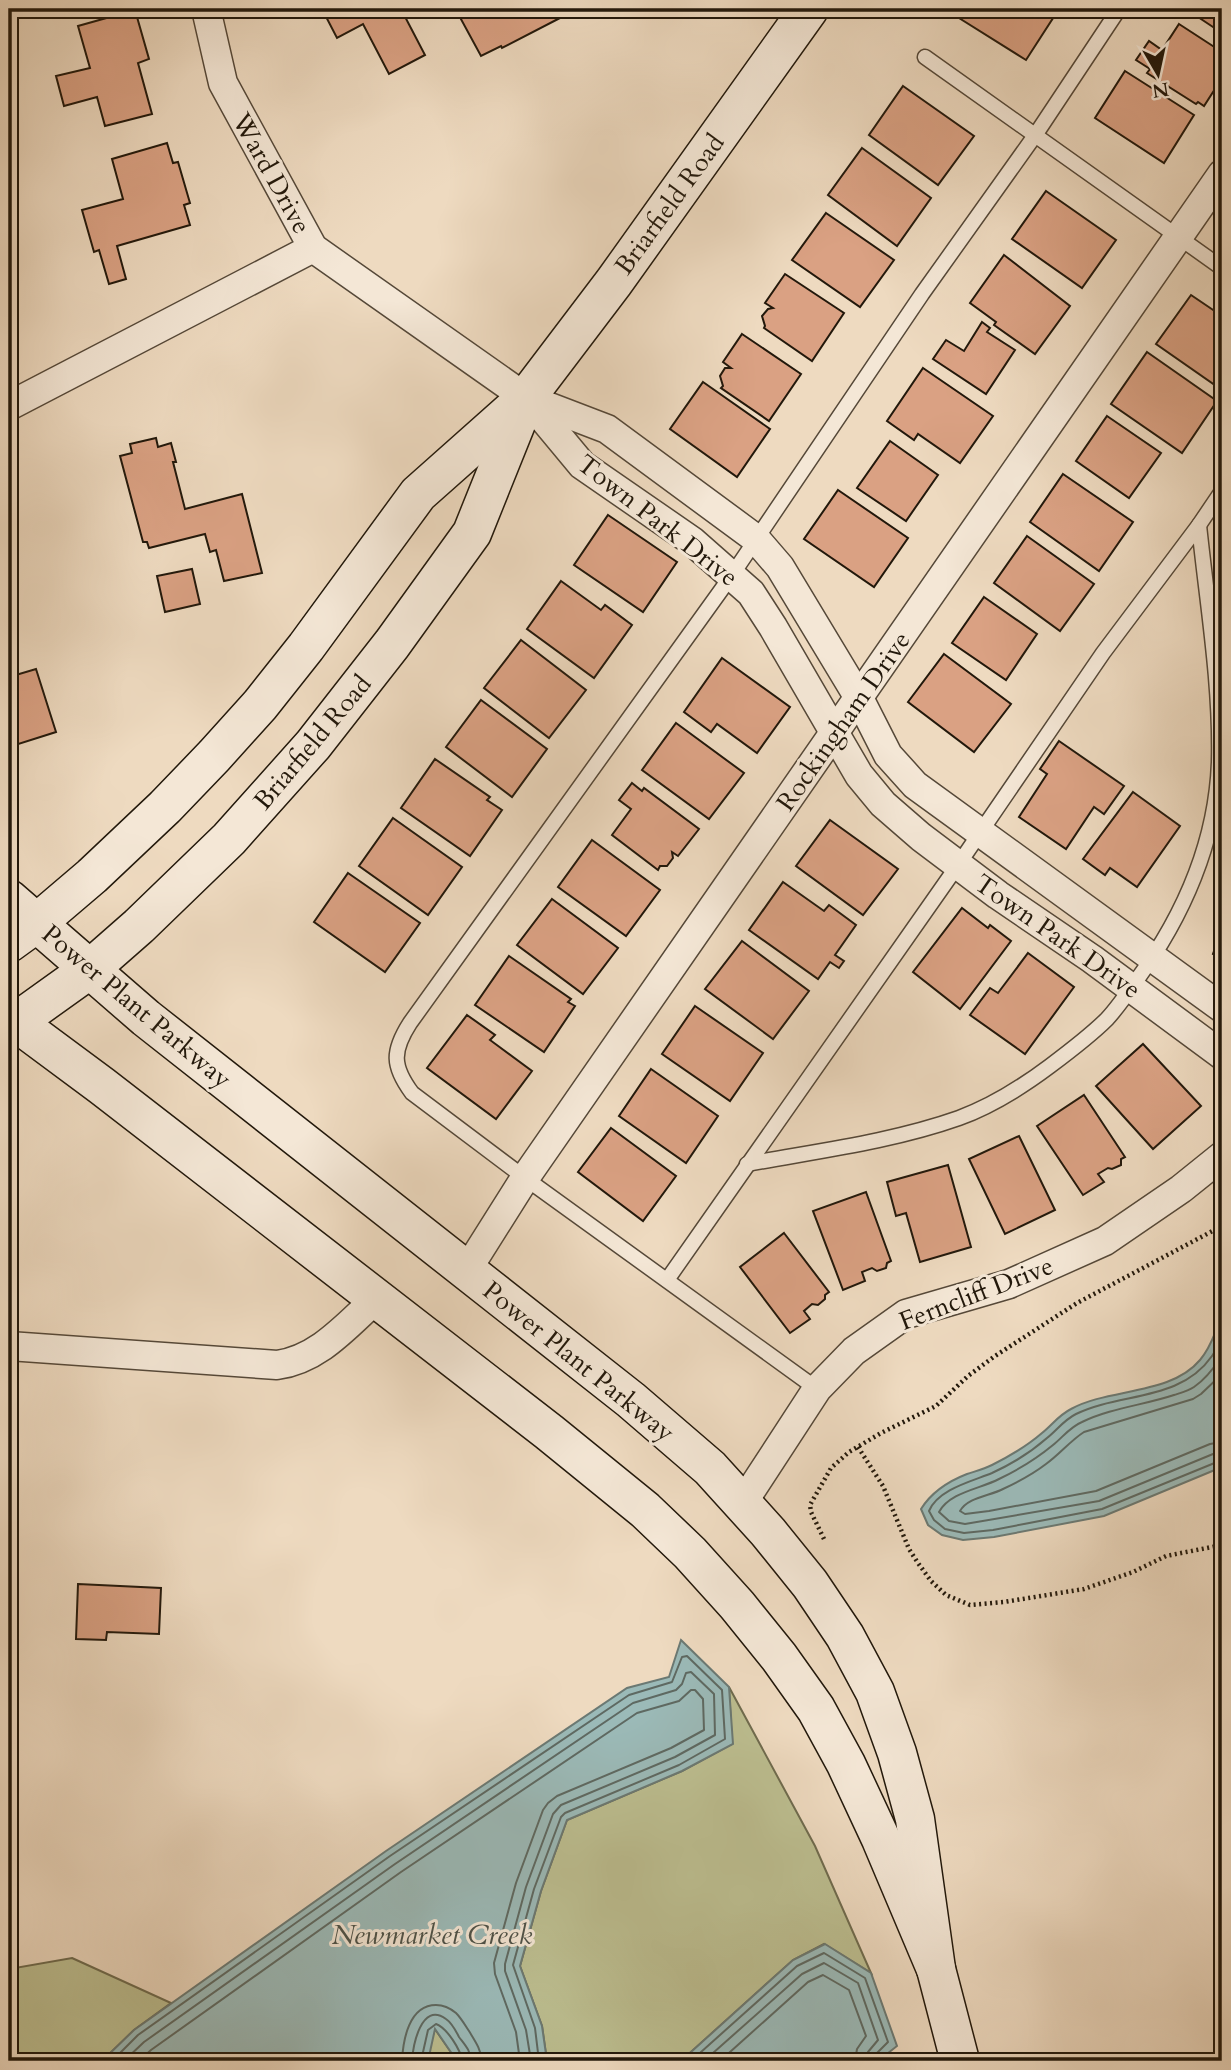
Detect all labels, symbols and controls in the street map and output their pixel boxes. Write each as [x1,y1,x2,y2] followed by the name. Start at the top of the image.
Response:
[1122,38,1192,108] north arrow
[1150,76,1171,104] text: N
[223,106,319,240] street label: Ward Drive
[606,127,733,282] street label: Briarfield Road
[570,446,746,594] street label: Town Park Drive
[768,624,919,818] street label: Rockingham Drive
[246,667,379,817] street label: Briarfield Road
[968,866,1148,1007] street label: Town Park Drive
[34,917,239,1096] street label: Power Plant Parkway
[894,1248,1058,1339] street label: Ferncliff Drive
[475,1273,682,1450] street label: Power Plant Parkway
[332,1916,532,1954] water label: Newmarket Creek

